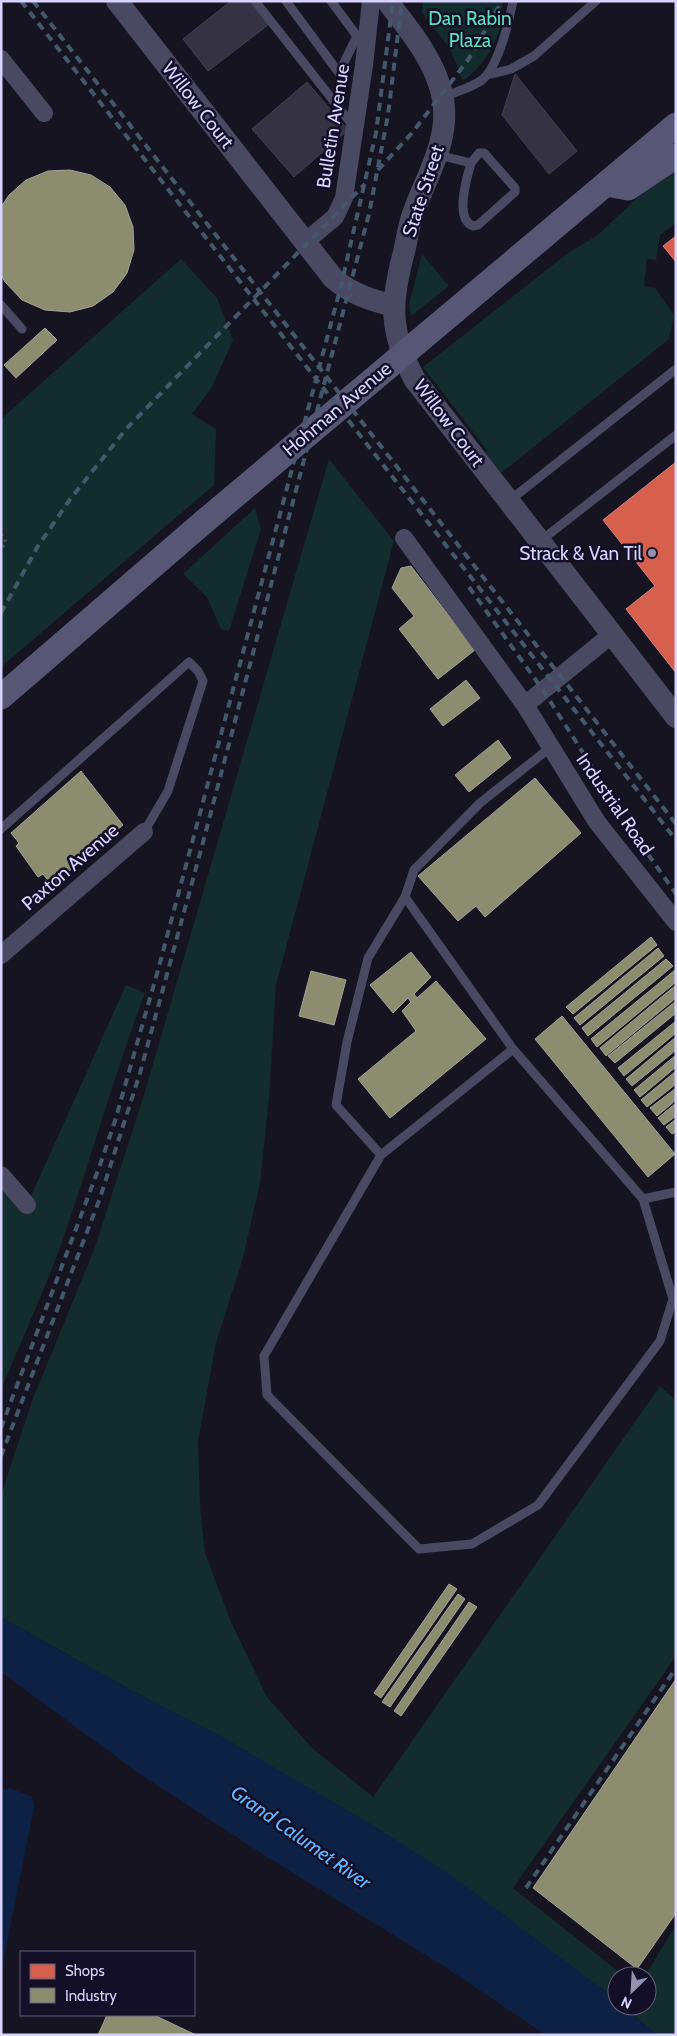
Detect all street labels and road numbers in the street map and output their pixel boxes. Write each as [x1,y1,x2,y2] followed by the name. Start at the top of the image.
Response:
[157,57,239,153] street label: Willow Court
[312,62,354,190] street label: Bulletin Avenue
[397,142,449,240] street label: State Street
[278,357,396,461] street label: Hohman Avenue
[409,375,490,472] street label: Willow Court
[571,749,659,859] street label: Industrial Road
[17,819,123,915] street label: Paxton Avenue

